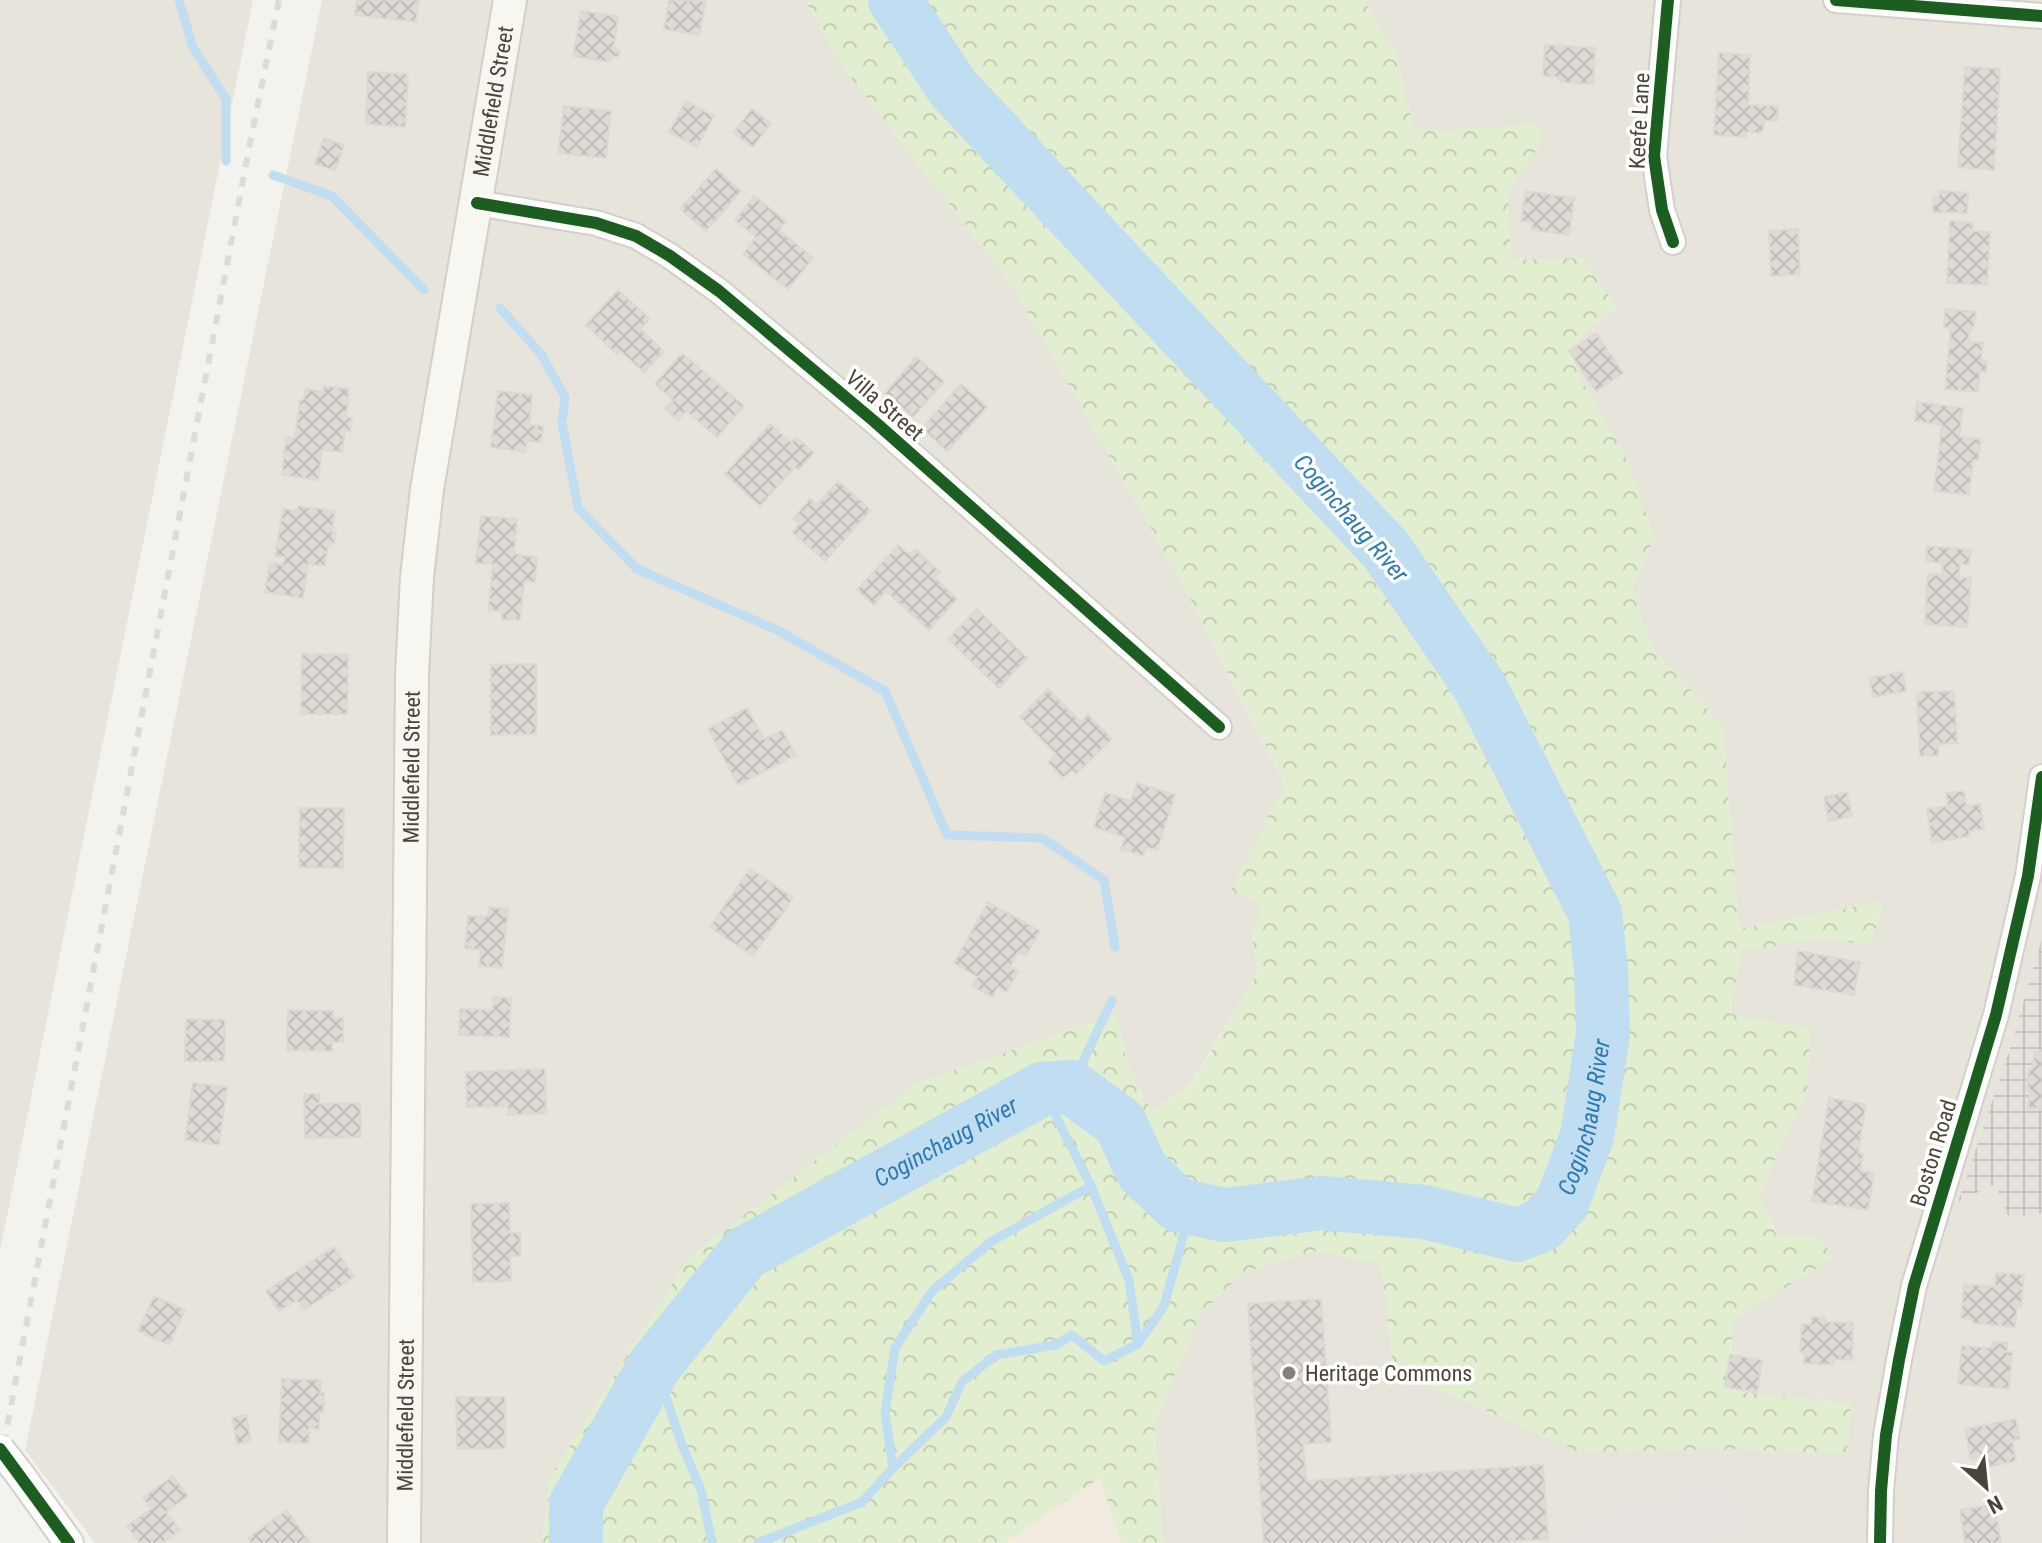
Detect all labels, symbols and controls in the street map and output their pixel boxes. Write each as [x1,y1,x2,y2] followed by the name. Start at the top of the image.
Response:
[468,24,518,179] street label: Middlefield Street
[1624,72,1655,170] street label: Keefe Lane
[841,365,929,446] street label: Villa Street
[1288,448,1415,588] water label: Coginchaug River
[398,691,425,843] street label: Middlefield Street
[1552,1036,1616,1199] water label: Coginchaug River
[869,1091,1023,1193] water label: Coginchaug River
[1905,1097,1962,1210] street label: Boston Road
[392,1339,419,1491] street label: Middlefield Street
[1305,1361,1472,1386] place label: Heritage Commons
[1280,1364,1298,1382] marker: Heritage Commons
[1946,1447,2026,1527] north arrow
[1983,1490,2007,1519] text: N

